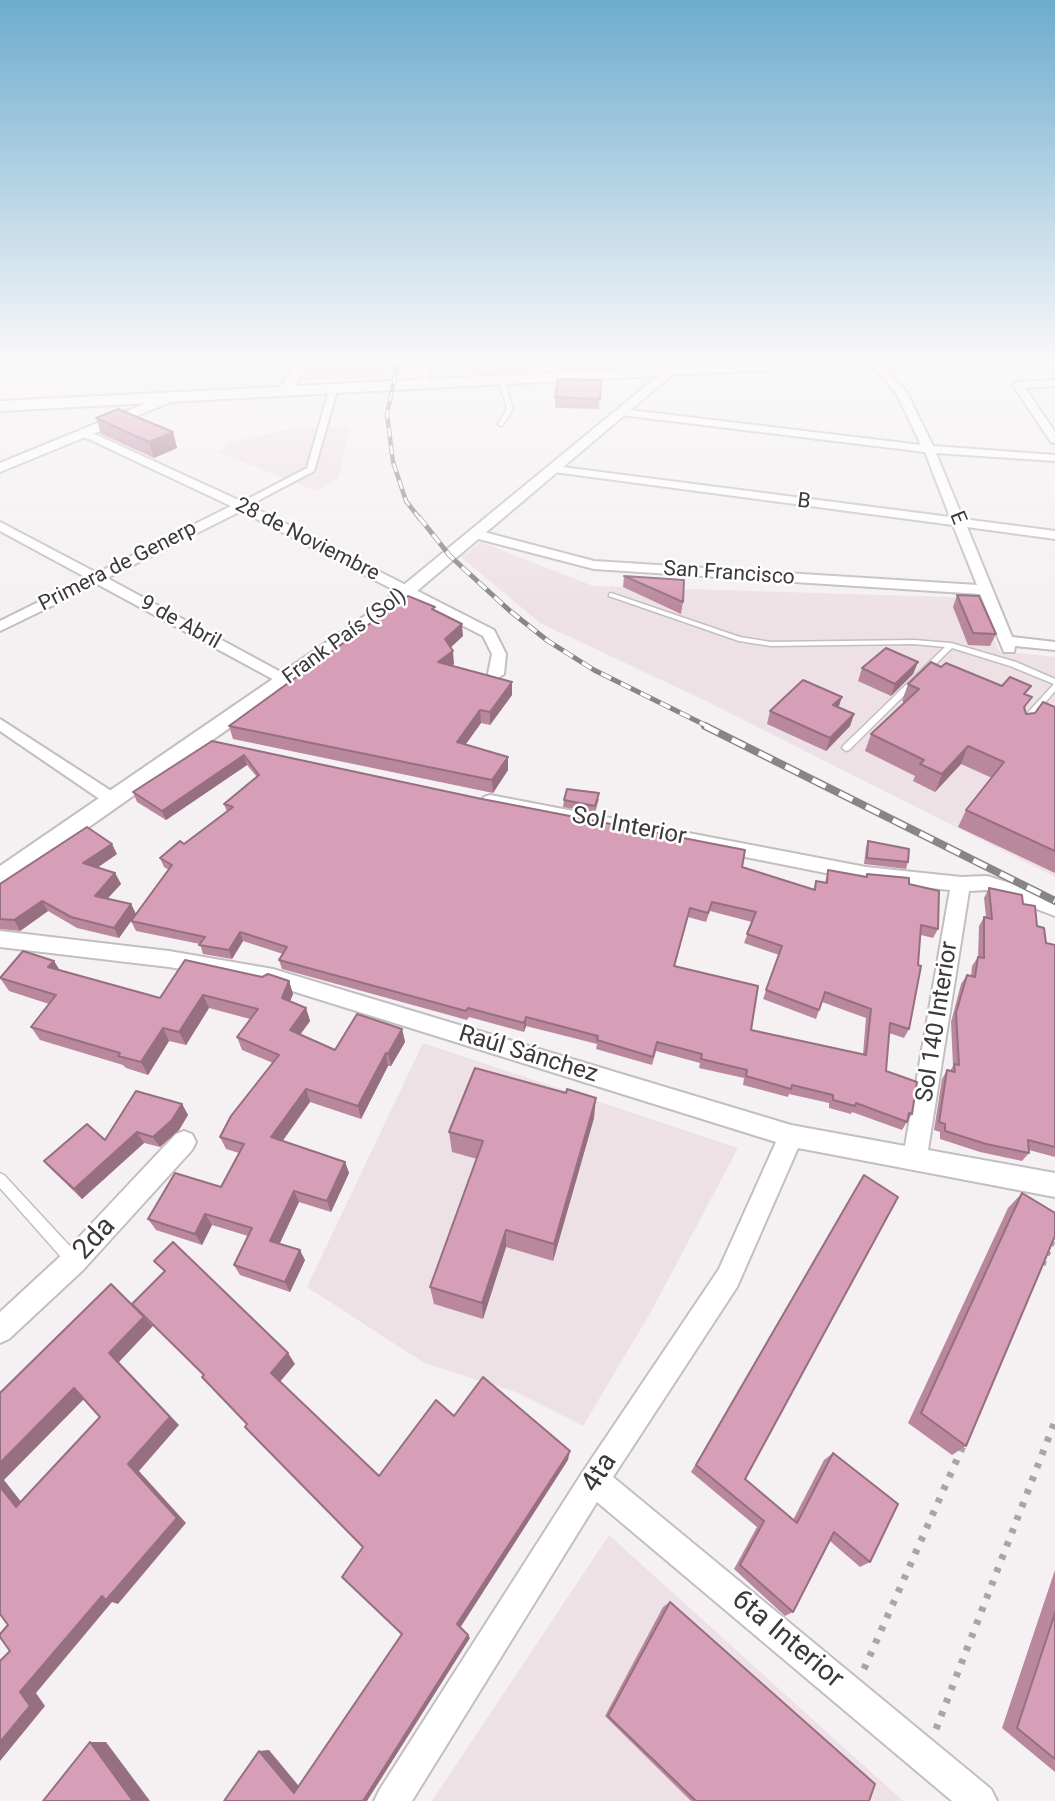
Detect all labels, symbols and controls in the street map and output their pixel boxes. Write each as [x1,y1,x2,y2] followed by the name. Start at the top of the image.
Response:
[796,489,812,515] street label: B
[231,493,383,587] street label: 28 de Noviembre
[943,508,971,528] street label: E
[35,516,201,618] street label: Primera de Generp
[662,557,796,591] street label: San Francisco
[278,584,412,690] street label: Frank País (Sol)
[135,591,225,655] street label: 9 de Abril
[569,802,689,852] street label: Sol Interior
[911,940,965,1104] street label: Sol 140 Interior
[455,1020,601,1090] street label: Raúl Sánchez
[67,1210,123,1268] street label: 2da
[575,1447,625,1499] street label: 4ta
[724,1583,850,1697] street label: 6ta Interior

